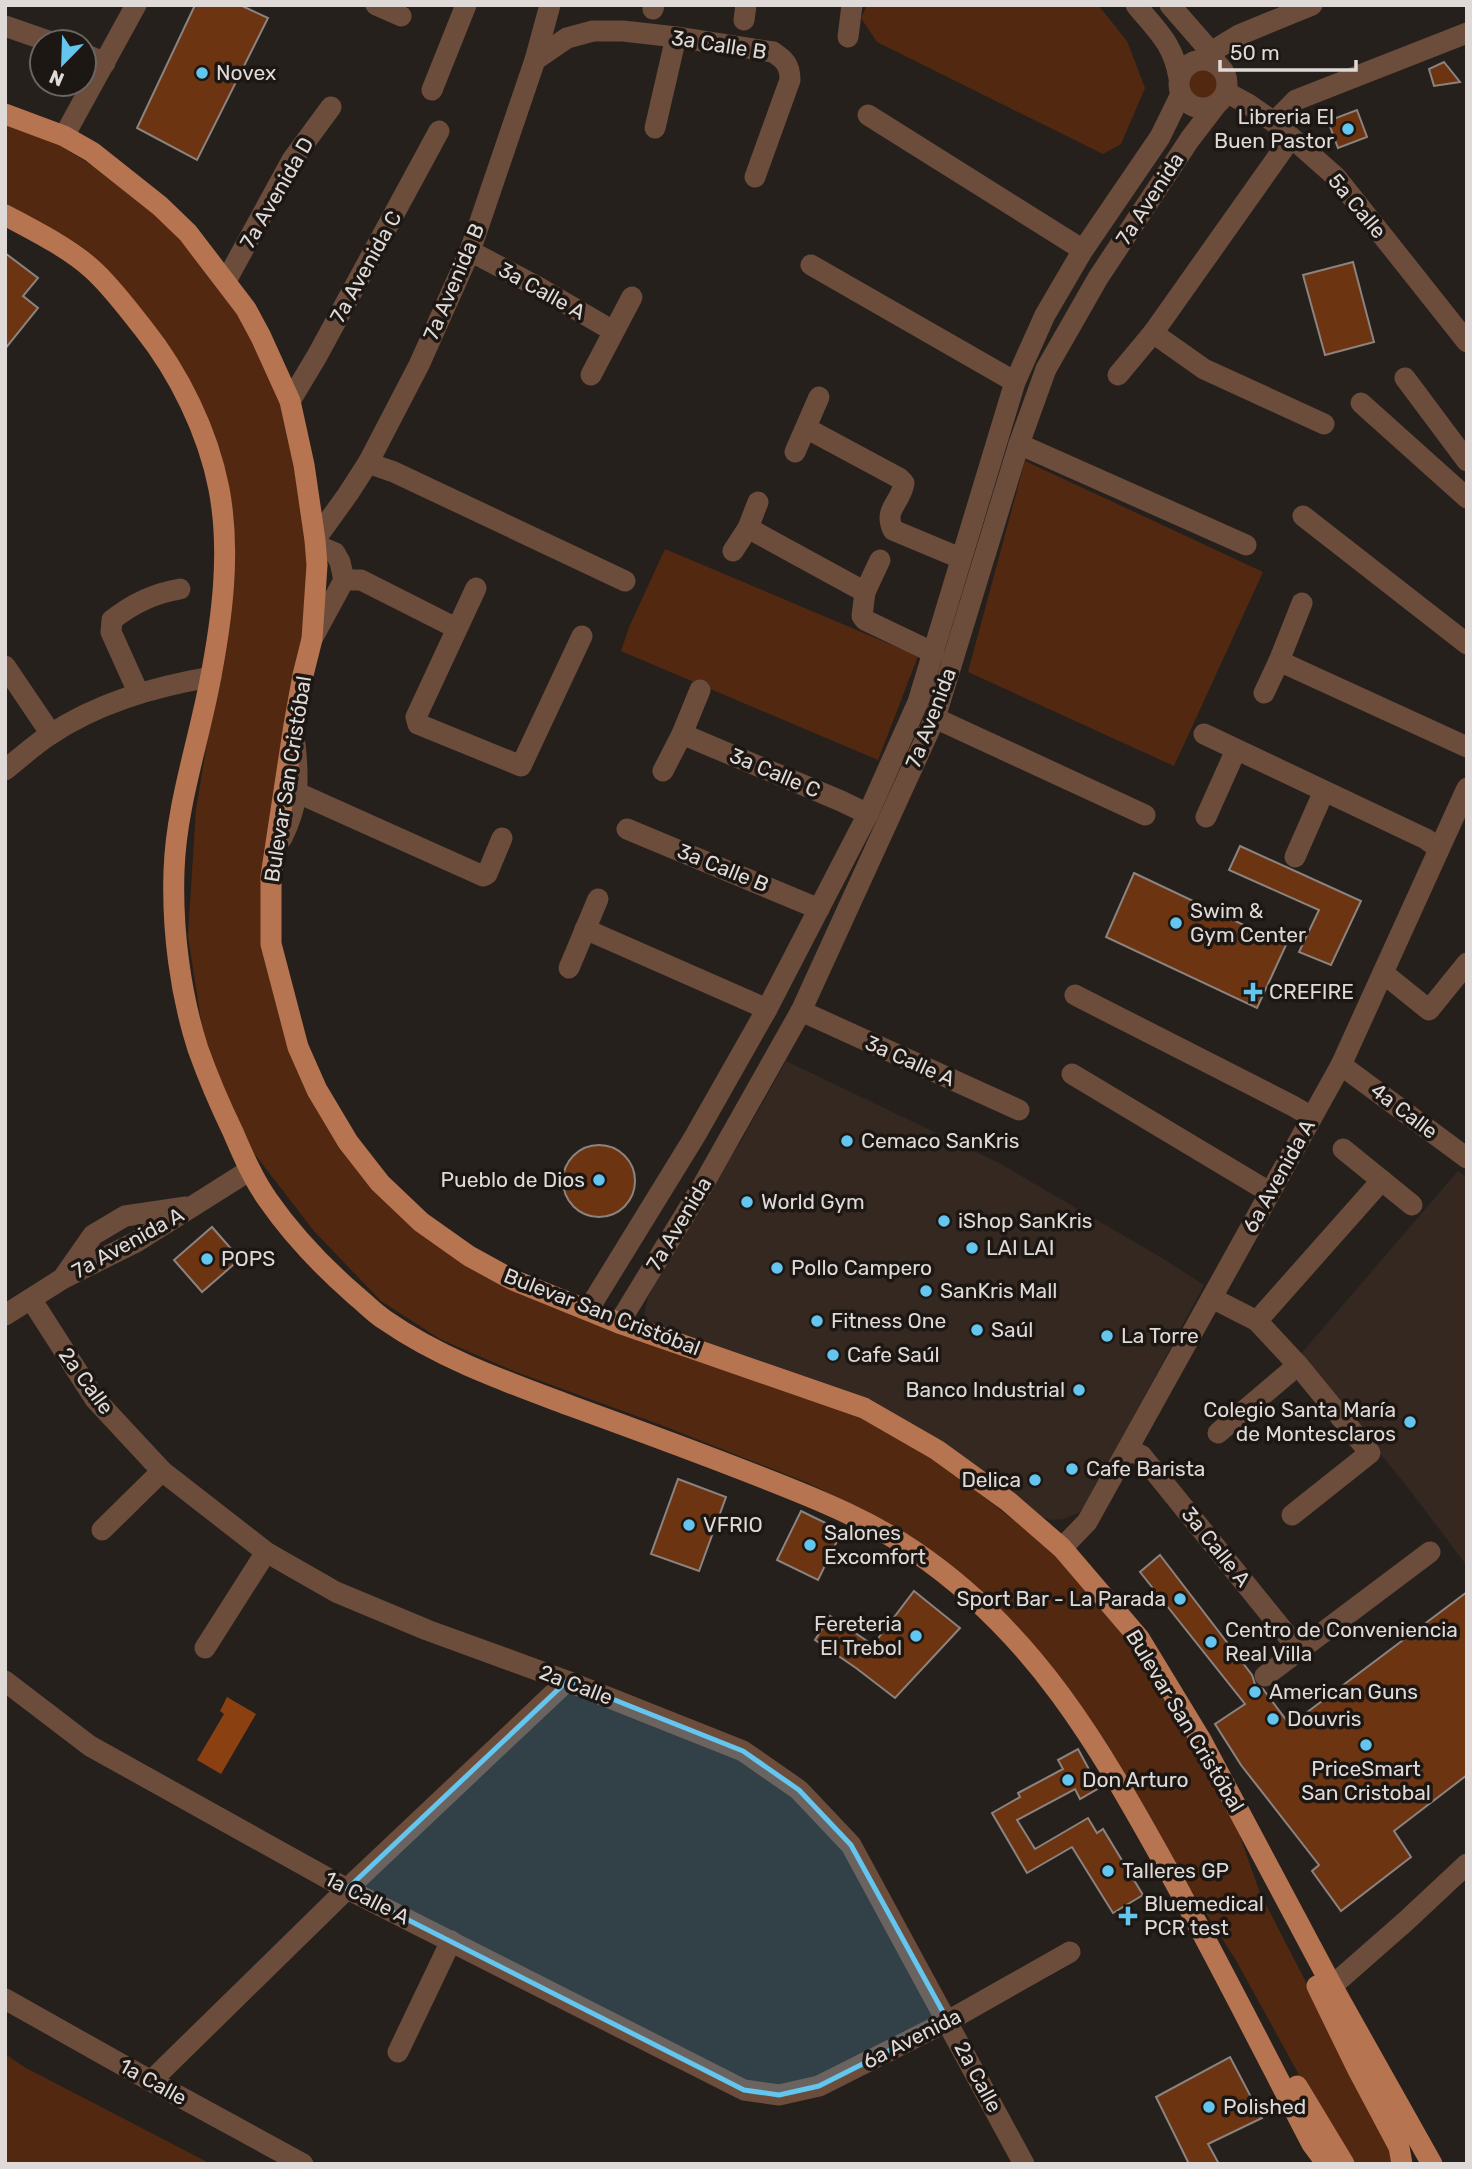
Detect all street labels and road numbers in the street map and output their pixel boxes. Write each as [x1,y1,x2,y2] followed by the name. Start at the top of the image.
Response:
[670,25,768,64] street label: 3a Calle B
[235,132,319,253] street label: 7a Avenida D
[1110,148,1189,250] street label: 7a Avenida
[1323,168,1392,243] street label: 5a Calle
[324,206,407,327] street label: 7a Avenida C
[418,220,489,344] street label: 7a Avenida B
[494,256,590,325] street label: 3a Calle A
[900,664,961,771] street label: 7a Avenida
[259,674,316,884] street label: Bulevar San Cristóbal
[726,742,824,803] street label: 3a Calle C
[674,838,772,897] street label: 3a Calle B
[861,1030,959,1091] street label: 3a Calle A
[1366,1077,1443,1144] street label: 4a Calle
[1237,1115,1320,1237] street label: 6a Avenida A
[641,1172,716,1275] street label: 7a Avenida
[67,1202,188,1284] street label: 7a Avenida A
[500,1263,704,1361] street label: Bulevar San Cristóbal
[54,1342,119,1419] street label: 2a Calle
[1177,1502,1256,1592] street label: 3a Calle A
[1121,1625,1250,1816] street label: Bulevar San Cristóbal
[536,1659,616,1710] street label: 2a Calle
[321,1866,414,1930] street label: 1a Calle A
[858,2003,965,2074] street label: 6a Avenida
[949,2037,1007,2116] street label: 2a Calle
[115,2053,191,2110] street label: 1a Calle

